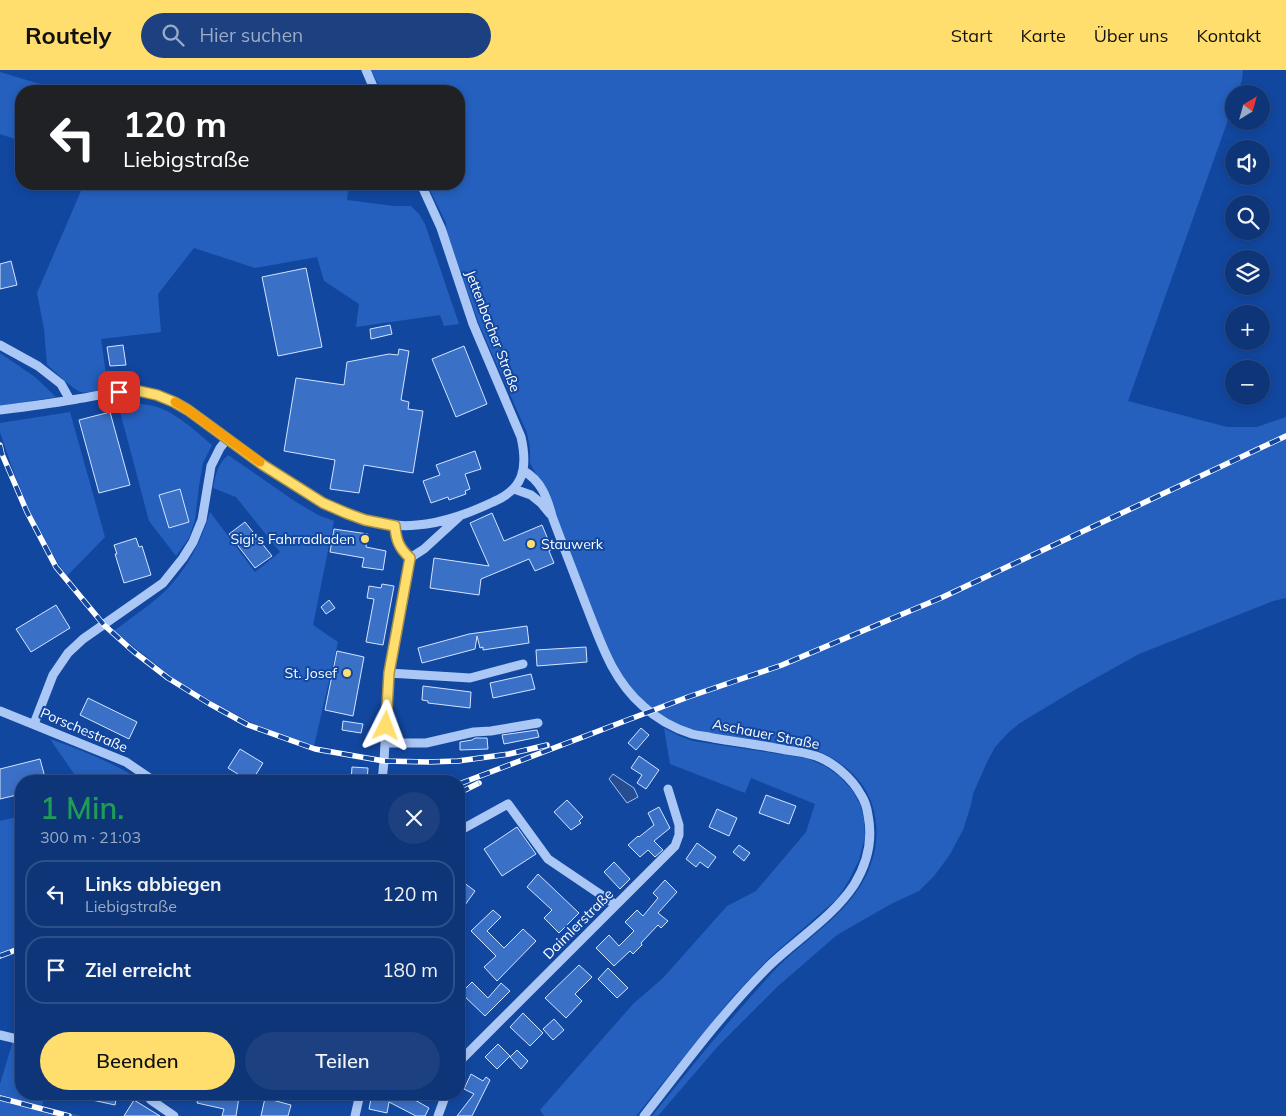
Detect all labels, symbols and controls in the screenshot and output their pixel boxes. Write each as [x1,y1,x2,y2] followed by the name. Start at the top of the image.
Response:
[141,13,491,58] search box
[25,20,111,50] text: Routely
[159,21,187,49] icon: search
[199,23,303,47] text: Hier suchen
[951,24,992,47] text: Start
[1020,24,1066,47] text: Karte
[1094,24,1169,47] text: Über uns
[1197,24,1261,47] text: Kontakt
[1225,85,1270,130] north arrow
[1225,85,1270,405] map controls
[123,102,227,146] text: 120 m
[40,105,105,170] icon: left
[1225,140,1270,185] button: sound
[123,145,249,173] text: Liebigstraße
[1225,195,1270,240] button: search
[1225,250,1270,295] button: layers
[461,267,525,395] street label: Jettenbacher Straße
[1225,305,1270,350] button: +
[1225,360,1270,405] button: −
[98,371,140,413] pin
[105,378,133,406] icon: arrive
[230,530,355,548] place label: Sigi's Fahrradladen
[359,533,371,545] marker: Sigi's Fahrradladen
[541,535,604,553] place label: Stauwerk
[525,538,537,550] marker: Stauwerk
[284,664,337,682] place label: St. Josef
[341,667,353,679] marker: St. Josef
[359,699,411,751] position arrow
[38,704,130,756] street label: Porschestraße
[711,715,821,753] street label: Aschauer Straße
[40,789,124,827] text: 1 Min.
[388,792,440,844] button: close
[40,827,141,847] text: 300 m · 21:03
[85,872,222,896] text: Links abbiegen
[42,880,70,908] icon: left
[382,882,438,906] text: 120 m
[539,885,617,963] street label: Daimlerstraße
[85,896,177,916] text: Liebigstraße
[42,956,70,984] icon: arrive
[85,958,191,982] text: Ziel erreicht
[382,958,438,982] text: 180 m
[40,1032,235,1090] button: Beenden
[245,1032,440,1090] button: Teilen

